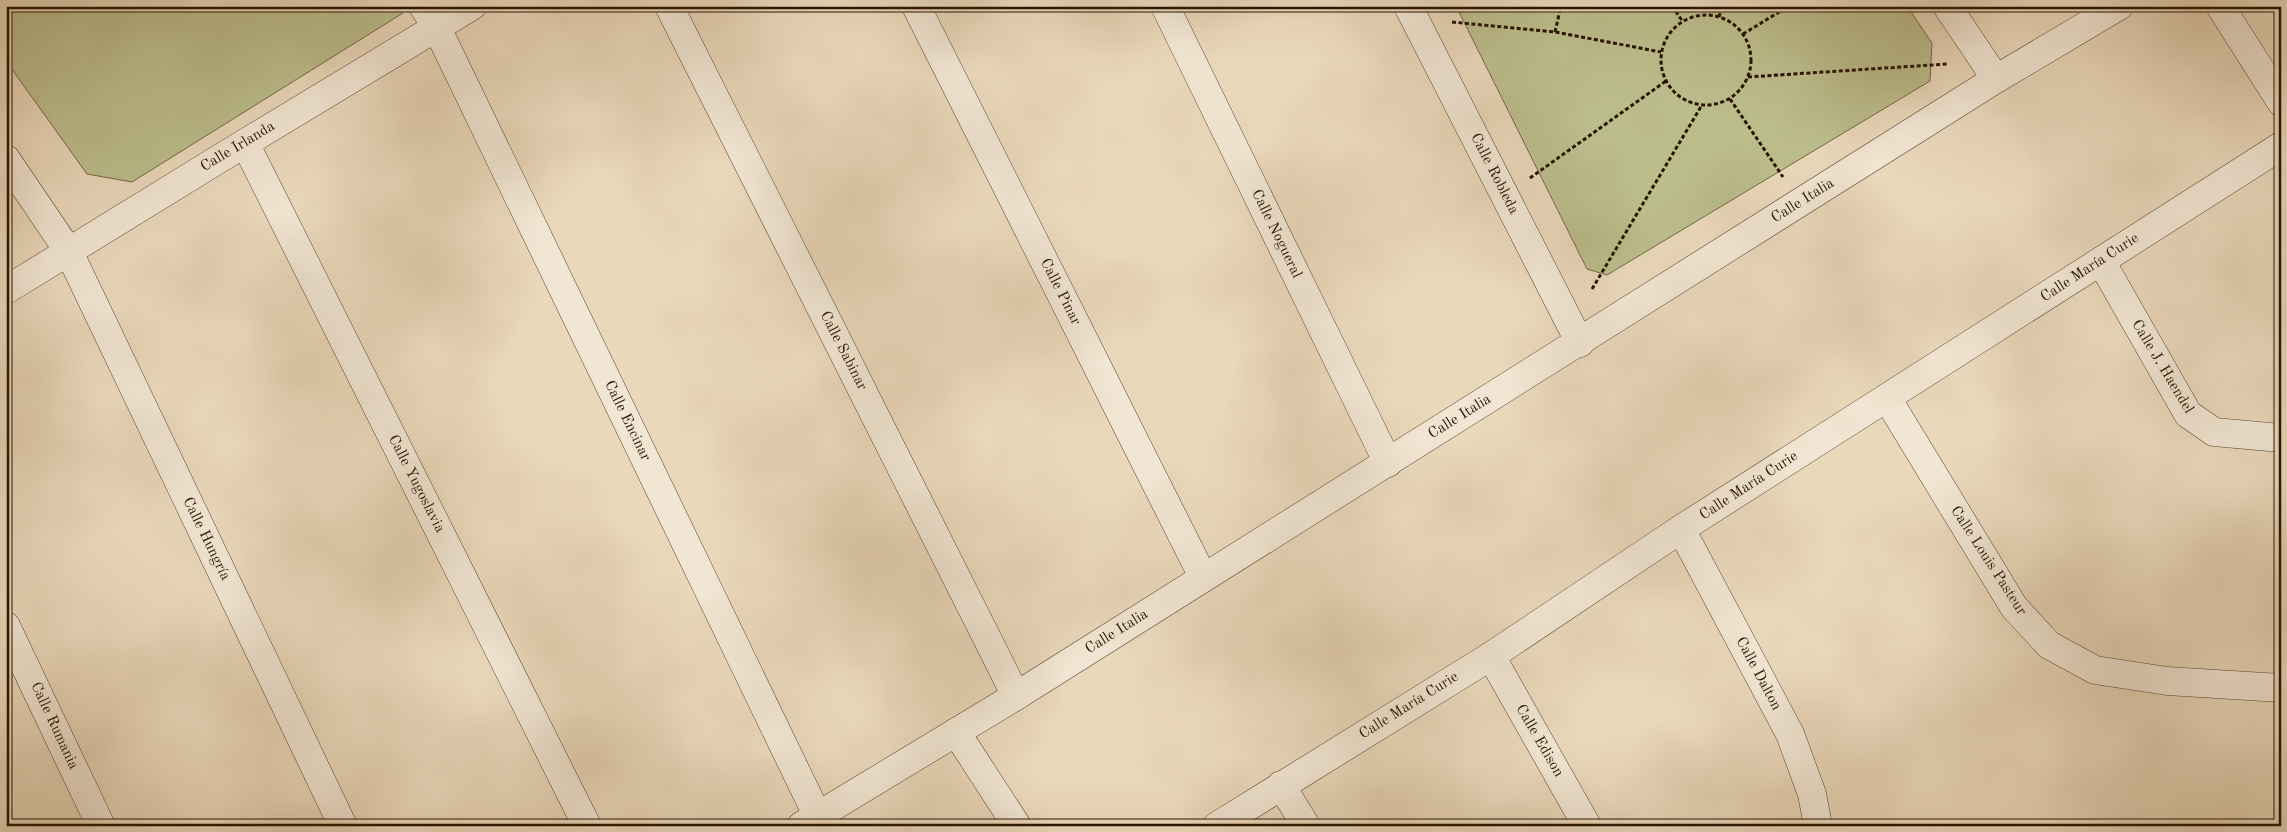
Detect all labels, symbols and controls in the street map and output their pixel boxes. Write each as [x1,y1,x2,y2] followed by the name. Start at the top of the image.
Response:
[198,119,278,175] street label: Calle Irlanda
[1467,131,1521,217] street label: Calle Robleda
[1769,176,1837,226] street label: Calle Italia
[1248,187,1304,281] street label: Calle Nogueral
[2038,231,2142,305] street label: Calle María Curie
[1037,256,1083,328] street label: Calle Pinar
[817,309,869,393] street label: Calle Sabinar
[2128,318,2196,416] street label: Calle J. Haendel
[601,378,653,464] street label: Calle Encinar
[1426,392,1494,442] street label: Calle Italia
[385,433,447,536] street label: Calle Yugoslavia
[1697,449,1801,523] street label: Calle María Curie
[179,495,233,583] street label: Calle Hungría
[1947,504,2029,618] street label: Calle Louis Pasteur
[1083,607,1151,657] street label: Calle Italia
[1732,635,1784,713] street label: Calle Dalton
[1357,669,1461,742] street label: Calle María Curie
[27,680,81,772] street label: Calle Rumania
[1512,702,1566,780] street label: Calle Edison

